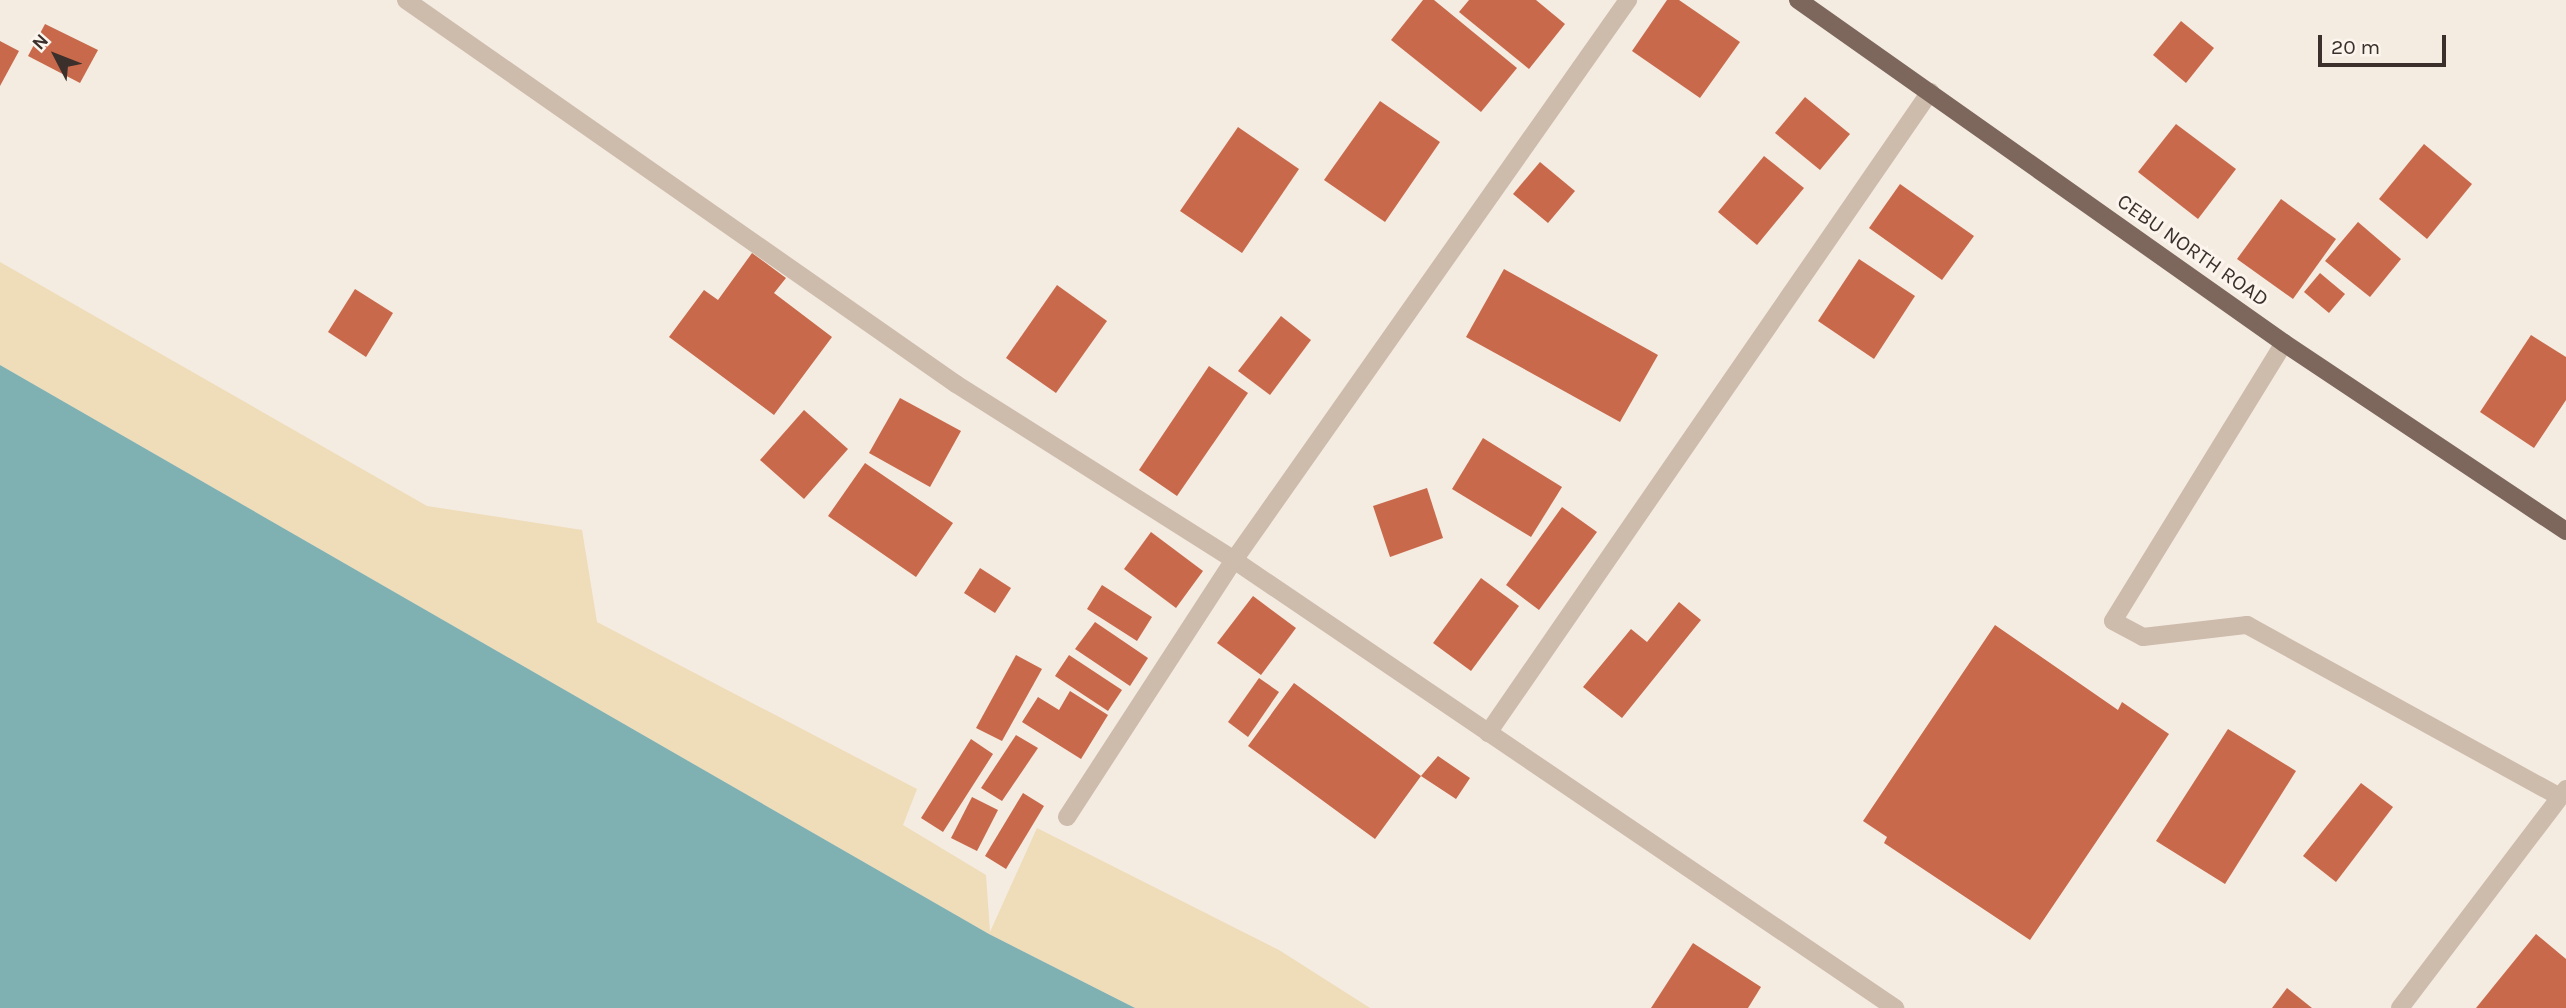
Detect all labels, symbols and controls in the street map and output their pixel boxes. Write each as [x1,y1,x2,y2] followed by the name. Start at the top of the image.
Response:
[21,21,91,91] north arrow
[2321,21,2449,65] scale bar
[28,30,53,54] text: N
[2331,35,2380,59] text: 20 m
[2112,188,2274,312] street label: CEBU NORTH ROAD

